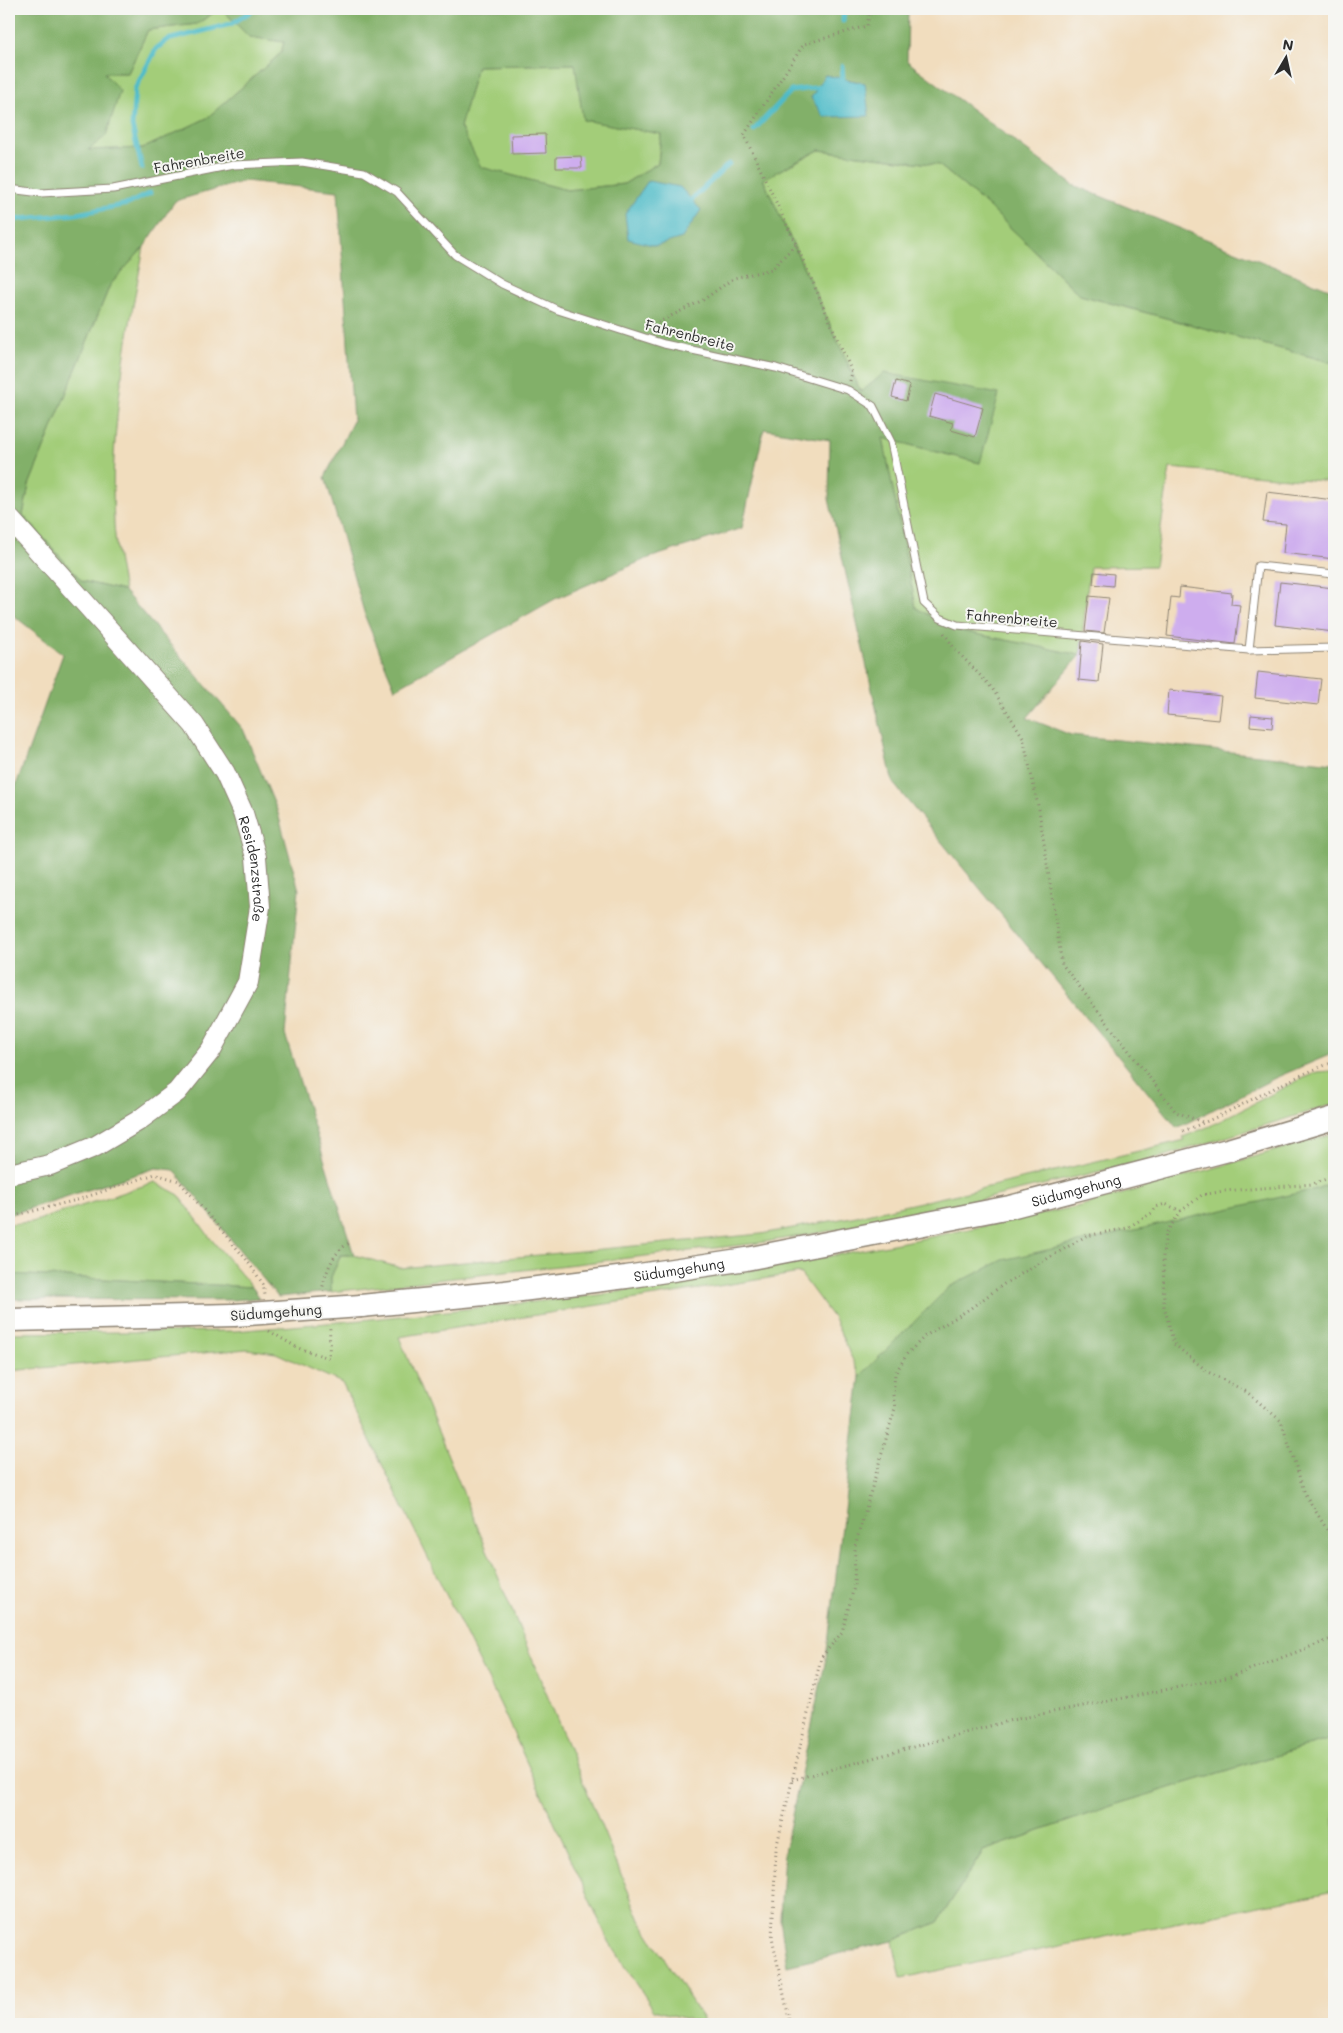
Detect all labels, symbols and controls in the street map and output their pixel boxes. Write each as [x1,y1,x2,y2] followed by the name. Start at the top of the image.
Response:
[1260,32,1310,82] north arrow
[1281,34,1295,55] text: N
[152,143,246,177] street label: Fahrenbreite
[643,315,737,355] street label: Fahrenbreite
[966,605,1058,631] street label: Fahrenbreite
[235,813,270,924] street label: Residenzstraße
[1029,1169,1122,1211] street label: Südumgehung
[632,1253,725,1285] street label: Südumgehung
[230,1299,322,1325] street label: Südumgehung

